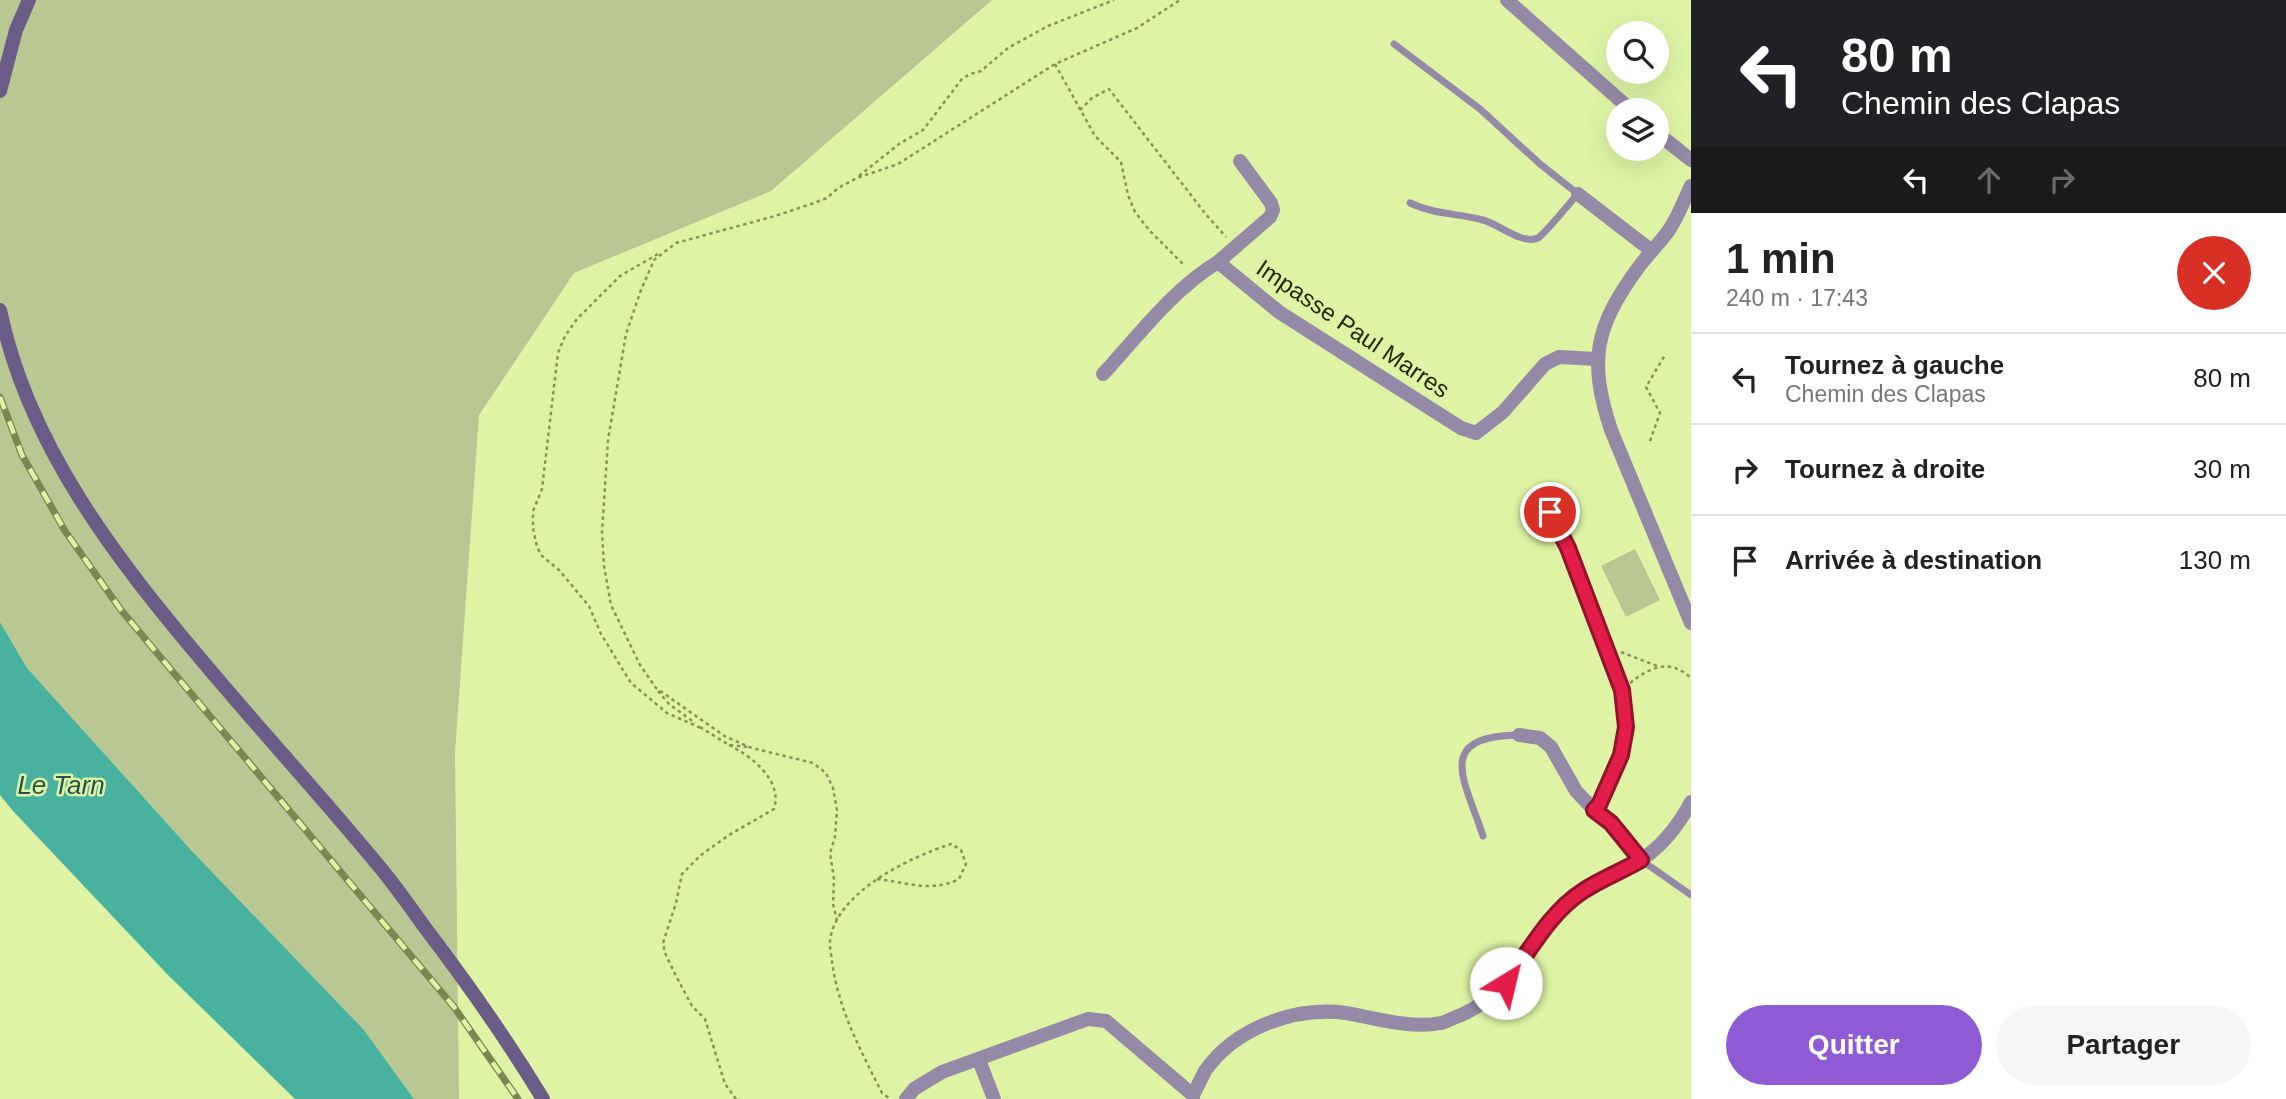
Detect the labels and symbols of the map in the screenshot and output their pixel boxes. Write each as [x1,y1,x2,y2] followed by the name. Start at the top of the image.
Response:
[1252,254,1455,403] street label: Impasse Paul Marres
[1520,482,1580,542] pin
[17,770,105,800] water label: Le Tarn
[1469,946,1543,1020] position arrow

